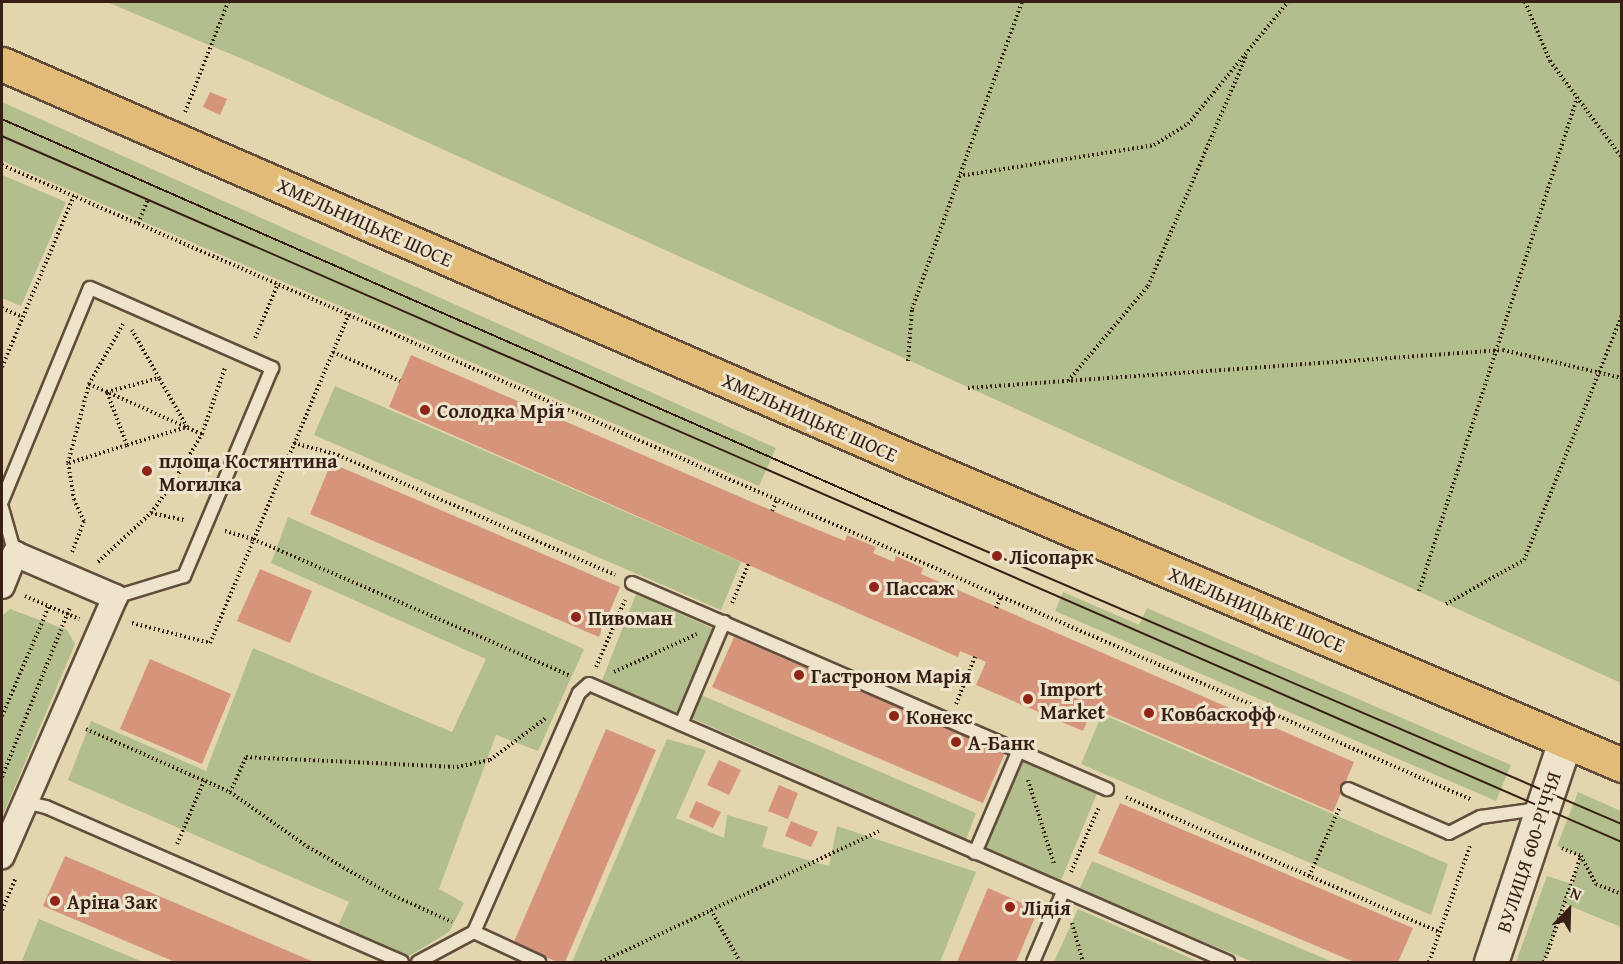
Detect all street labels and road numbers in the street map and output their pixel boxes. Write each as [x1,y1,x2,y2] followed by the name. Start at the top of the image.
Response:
[274,172,456,272] street label: ХМЕЛЬНИЦЬКЕ ШОСЕ
[719,367,901,467] street label: ХМЕЛЬНИЦЬКЕ ШОСЕ
[1165,561,1349,657] street label: ХМЕЛЬНИЦЬКЕ ШОСЕ
[1491,769,1565,935] street label: ВУЛИЦЯ 600-РІЧЧЯ

